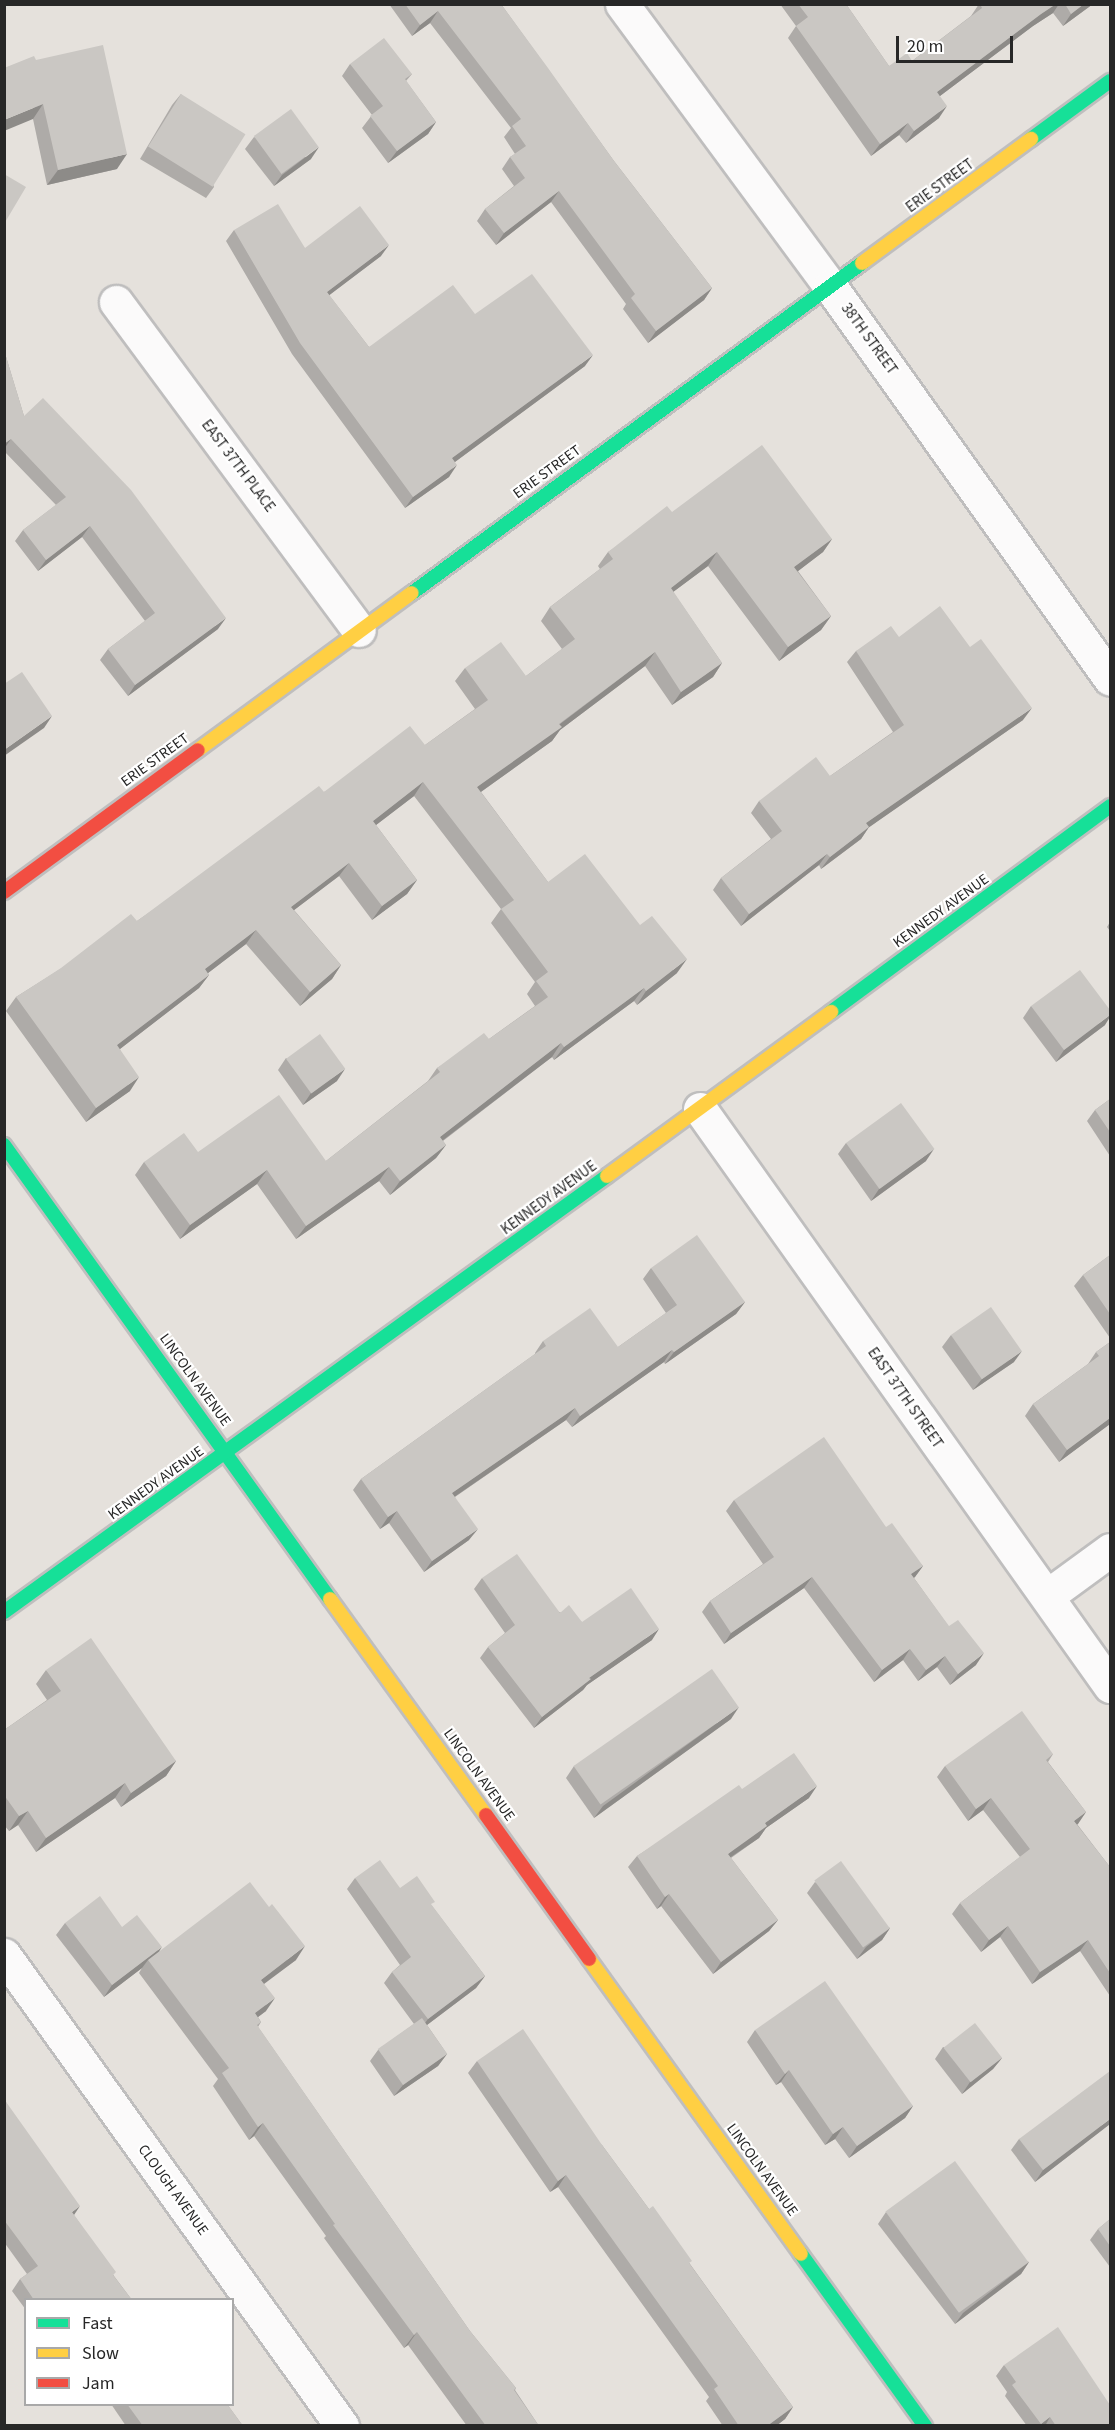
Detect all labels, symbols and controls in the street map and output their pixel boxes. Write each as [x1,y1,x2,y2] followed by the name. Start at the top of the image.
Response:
[899,24,1016,62] scale bar
[907,34,943,59] text: 20 m
[903,155,977,217] street label: ERIE STREET
[837,300,901,378] street label: 38TH STREET
[197,416,279,516] street label: EAST 37TH PLACE
[510,441,584,503] street label: ERIE STREET
[118,729,192,791] street label: ERIE STREET
[890,870,992,952] street label: KENNEDY AVENUE
[498,1157,600,1239] street label: KENNEDY AVENUE
[155,1330,235,1430] street label: LINCOLN AVENUE
[864,1344,946,1452] street label: EAST 37TH STREET
[105,1442,207,1524] street label: KENNEDY AVENUE
[439,1725,519,1825] street label: LINCOLN AVENUE
[722,2120,802,2220] street label: LINCOLN AVENUE
[134,2141,212,2239] street label: CLOUGH AVENUE
[24,2298,234,2406] legend
[82,2311,113,2336] text: Fast
[82,2341,119,2366] text: Slow
[82,2371,115,2396] text: Jam

